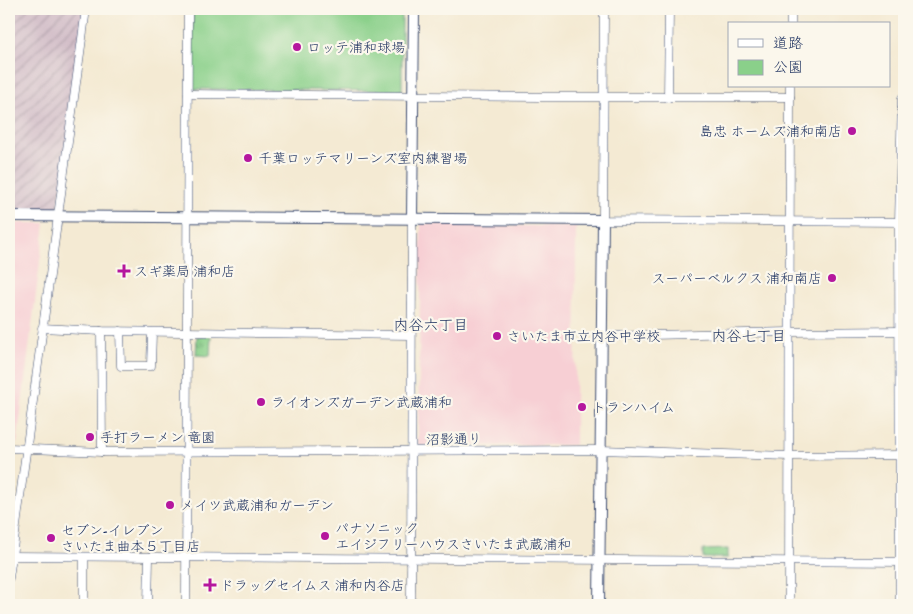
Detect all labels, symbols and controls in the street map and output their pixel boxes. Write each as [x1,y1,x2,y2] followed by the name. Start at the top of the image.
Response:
[728,22,890,88] legend
[773,36,803,54] text: 道路
[291,41,303,53] marker: ロッテ浦和球場
[307,41,405,58] place label: ロッテ浦和球場
[773,60,803,78] text: 公園
[699,125,842,142] place label: 島忠 ホームズ浦和南店
[846,125,858,137] marker: 島忠 ホームズ浦和南店
[242,152,254,164] marker: 千葉ロッテマリーンズ室内練習場
[258,152,467,169] place label: 千葉ロッテマリーンズ室内練習場
[118,265,130,277] marker: スギ薬局 浦和店
[134,265,235,282] place label: スギ薬局 浦和店
[652,272,822,289] place label: スーパーベルクス 浦和南店
[826,272,838,284] marker: スーパーベルクス 浦和南店
[393,317,469,336] district label: 内谷六丁目
[711,328,787,347] district label: 内谷七丁目
[491,330,503,342] marker: さいたま市立内谷中学校
[507,330,660,347] place label: さいたま市立内谷中学校
[271,395,452,413] place label: ライオンズガーデン武蔵浦和
[255,396,267,408] marker: ライオンズガーデン武蔵浦和
[576,401,588,413] marker: トランハイム
[592,401,675,418] place label: トランハイム
[84,431,96,443] marker: 手打ラーメン 竜園
[100,431,215,448] place label: 手打ラーメン 竜園
[426,433,482,450] street label: 沼影通り
[180,498,334,516] place label: メイツ武蔵浦和ガーデン
[164,499,176,511] marker: メイツ武蔵浦和ガーデン
[335,522,571,555] place label: パナソニック エイジフリーハウスさいたま武蔵浦和
[61,524,200,557] place label: セブン-イレブン さいたま曲本５丁目店
[319,530,331,542] marker: パナソニック エイジフリーハウスさいたま武蔵浦和
[45,532,57,544] marker: セブン-イレブン さいたま曲本５丁目店
[204,579,216,591] marker: ドラッグセイムス 浦和内谷店
[220,579,405,596] place label: ドラッグセイムス 浦和内谷店

